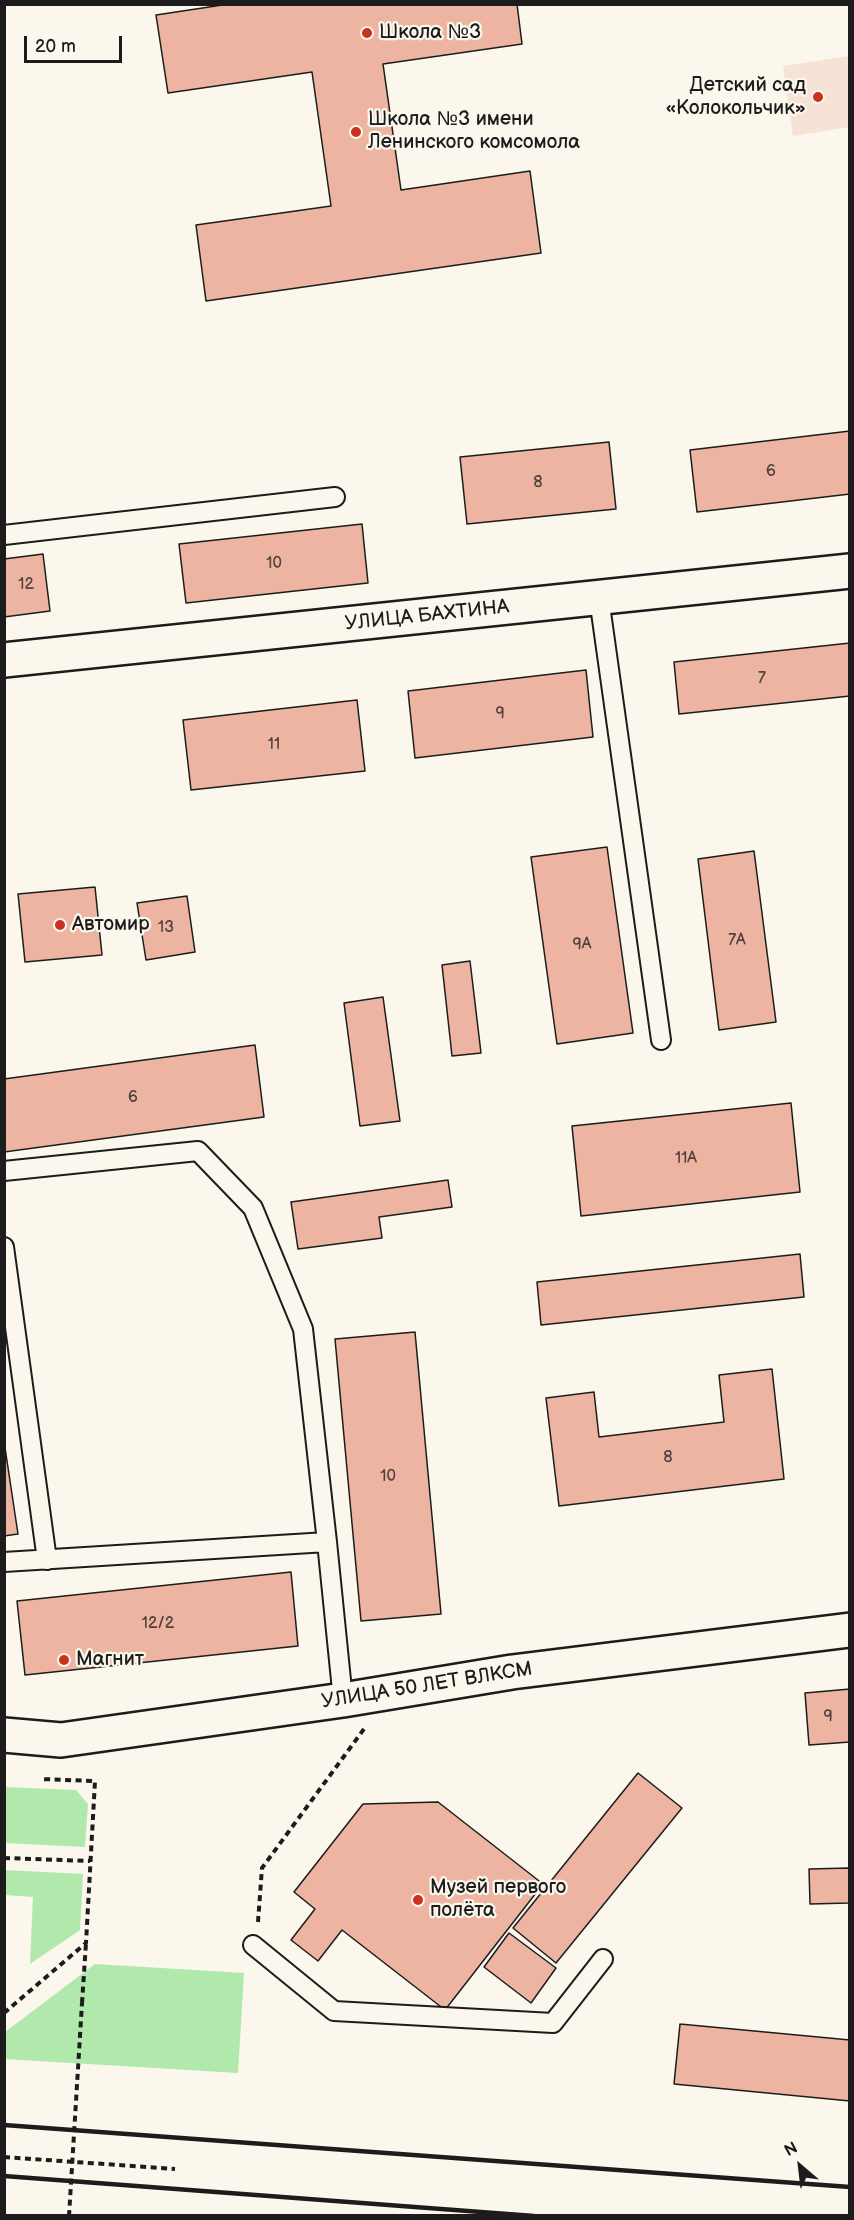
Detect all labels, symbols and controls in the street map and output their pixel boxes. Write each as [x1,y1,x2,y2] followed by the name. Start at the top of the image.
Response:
[379,21,481,45] place label: Школа №3
[27,24,124,62] scale bar
[360,26,374,40] marker: Школа №3
[35,36,76,57] text: 20 m
[665,74,806,121] place label: Детский сад «Колокольчик»
[811,90,825,104] marker: Детский сад «Колокольчик»
[368,108,580,155] place label: Школа №3 имени Ленинского комсомола
[349,125,363,139] marker: Школа №3 имени Ленинского комсомола
[766,462,776,482] house number: 6
[533,473,543,493] house number: 8
[266,554,282,574] house number: 10
[18,575,34,595] house number: 12
[344,595,510,637] street label: УЛИЦА БАХТИНА
[758,669,766,689] house number: 7
[495,704,505,724] house number: 9
[268,735,280,755] house number: 11
[72,913,150,937] place label: Автомир
[53,918,67,932] marker: Автомир
[158,918,174,938] house number: 13
[728,931,746,951] house number: 7А
[573,935,591,955] house number: 9А
[128,1088,138,1108] house number: 6
[675,1149,697,1169] house number: 11А
[663,1448,673,1468] house number: 8
[380,1467,396,1487] house number: 10
[142,1614,174,1634] house number: 12/2
[76,1648,144,1672] place label: Магнит
[57,1653,71,1667] marker: Магнит
[320,1657,534,1715] street label: УЛИЦА 50 ЛЕТ ВЛКСМ
[823,1707,833,1727] house number: 9
[430,1876,566,1923] place label: Музей первого полёта
[411,1893,425,1907] marker: Музей первого полёта
[770,2136,830,2196] north arrow
[782,2138,801,2161] text: N

